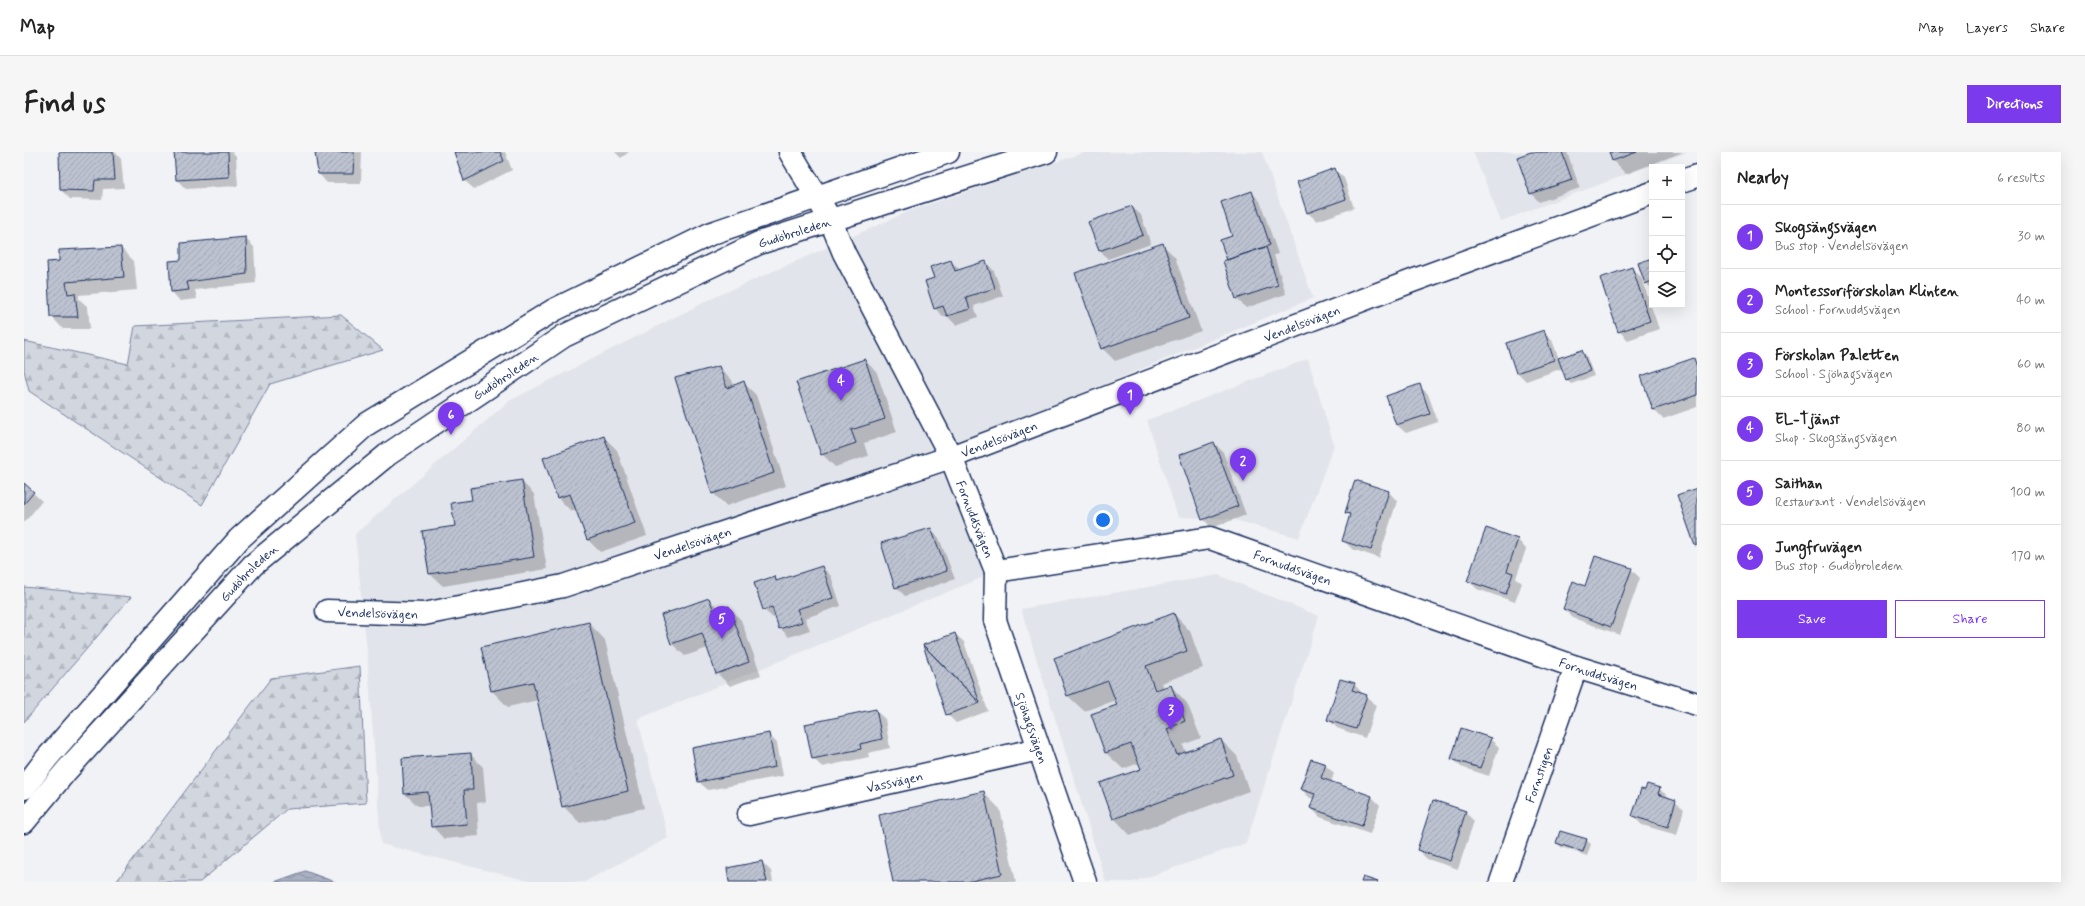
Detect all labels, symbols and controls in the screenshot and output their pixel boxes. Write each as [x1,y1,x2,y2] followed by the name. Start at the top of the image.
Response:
[20,15,55,40] text: Map
[1918,19,1944,37] text: Map
[1966,19,2008,37] text: Layers
[2030,19,2065,37] text: Share
[1967,85,2061,123] button: Directions
[24,86,105,123] text: Find us
[1649,164,1685,308] map controls
[1649,164,1685,200] button: +
[1737,167,1789,189] text: Nearby
[1997,170,2045,187] text: 6 results
[1649,200,1685,236] button: −
[756,214,833,253] street label: Gudöbroleden
[1775,218,1877,238] text: Skogsängsvägen
[1747,228,1753,245] text: 1
[2018,228,2045,245] text: 30 m
[1649,236,1685,272] button: locate
[1775,238,1909,255] text: Bus stop · Vendelsövägen
[1649,272,1685,308] button: layers
[1775,282,1959,302] text: Montessoriförskolan Klinten
[1747,292,1753,309] text: 2
[2016,292,2045,309] text: 40 m
[1261,302,1343,347] street label: Vendelsövägen
[1775,302,1901,319] text: School · Fornuddsvägen
[1775,346,1899,366] text: Förskolan Paletten
[470,349,542,405] street label: Gudöbroleden
[1747,356,1753,373] text: 3
[2017,356,2045,373] text: 60 m
[1775,366,1893,383] text: School · Sjöhagsvägen
[828,368,854,401] pin: 4
[1117,382,1143,415] pin: 1
[438,402,464,435] pin: 6
[1775,410,1840,430] text: EL-Tjänst
[959,418,1040,462] street label: Vendelsövägen
[1746,420,1754,437] text: 4
[2016,420,2045,437] text: 80 m
[1775,430,1897,447] text: Shop · Skogsängsvägen
[1230,448,1256,481] pin: 2
[1775,474,1822,494] text: Saithan
[951,478,997,561] street label: Fornuddsvägen
[1746,484,1754,501] text: 5
[2010,484,2045,501] text: 100 m
[1775,494,1926,511] text: Restaurant · Vendelsövägen
[1093,510,1113,530] your location
[652,524,734,565] street label: Vendelsövägen
[1775,538,1862,558] text: Jungfruvägen
[217,541,282,606] street label: Gudöbroleden
[1251,547,1334,590] street label: Fornuddsvägen
[1747,548,1753,565] text: 6
[2011,548,2045,565] text: 170 m
[1775,558,1904,575] text: Bus stop · Gudöbroleden
[1737,600,1887,638] button: Save
[1895,600,2045,638] button: Share
[337,604,419,624] street label: Vendelsövägen
[709,606,735,639] pin: 5
[1556,655,1640,695] street label: Fornuddsvägen
[1010,690,1051,766] street label: Sjöhagsvägen
[1158,697,1184,730] pin: 3
[1522,744,1558,805] street label: Fornstigen
[865,768,925,797] street label: Vassvägen

